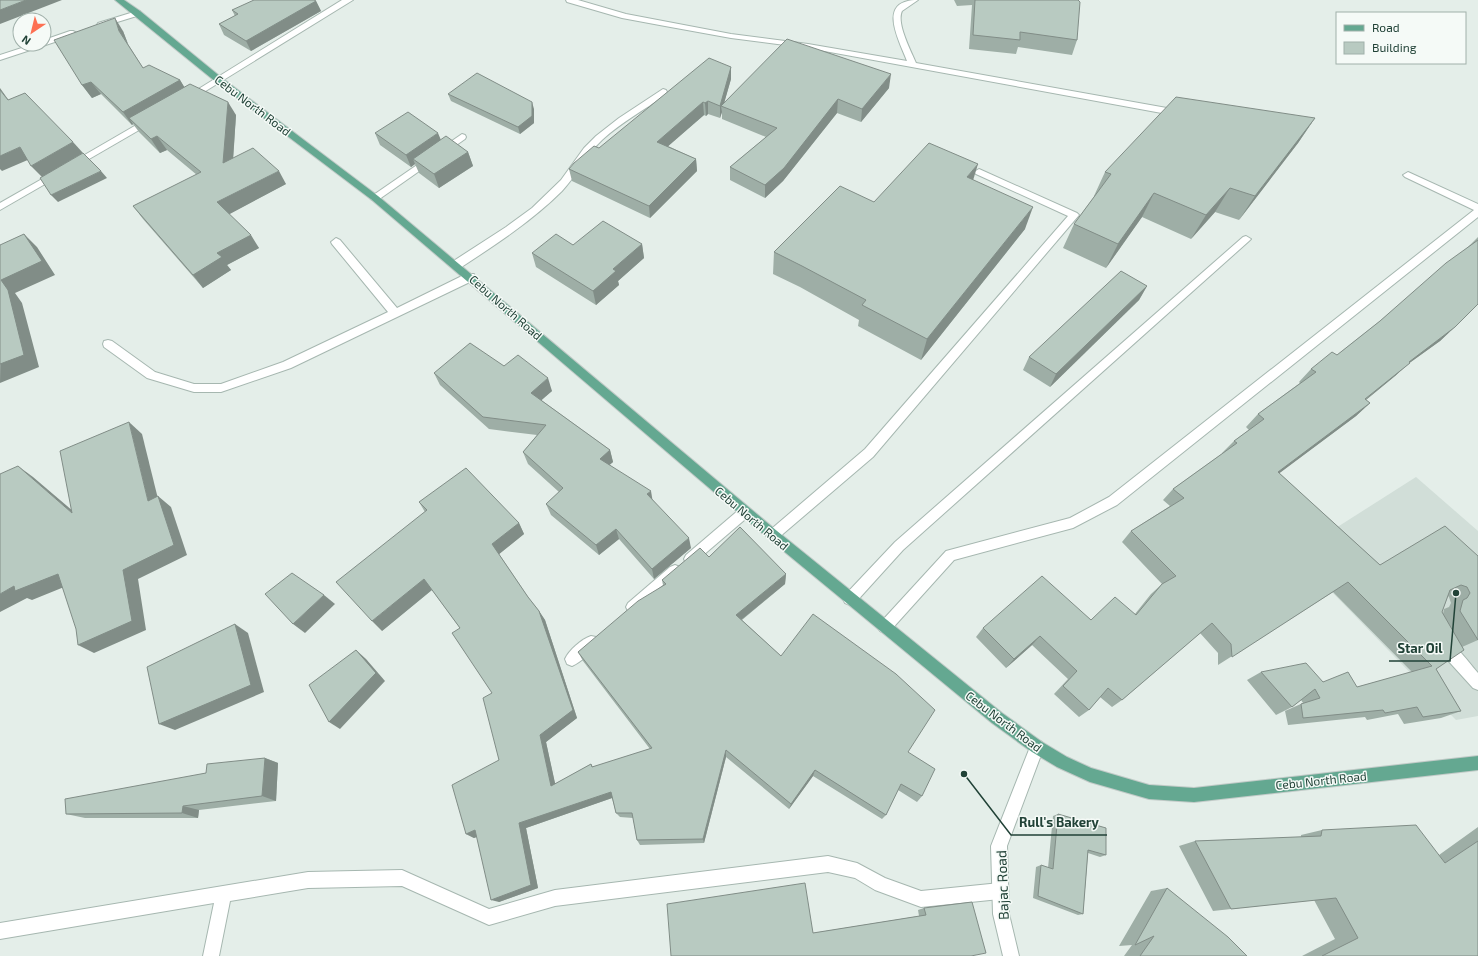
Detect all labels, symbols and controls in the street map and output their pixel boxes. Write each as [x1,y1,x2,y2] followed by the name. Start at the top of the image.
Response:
[12,12,52,52] north arrow
[1336,12,1466,64] legend
[1372,20,1400,34] text: Road
[19,33,33,48] text: N
[1372,40,1417,54] text: Building
[212,72,294,138] street label: Cebu North Road
[467,272,545,342] street label: Cebu North Road
[712,483,792,553] street label: Cebu North Road
[1389,636,1450,661] callout: Star Oil
[1397,640,1443,656] text: Star Oil
[963,688,1045,754] street label: Cebu North Road
[1275,768,1367,792] street label: Cebu North Road
[1011,810,1107,835] callout: Rull's Bakery
[1019,814,1100,830] text: Rull's Bakery
[992,850,1012,920] street label: Bajac Road

